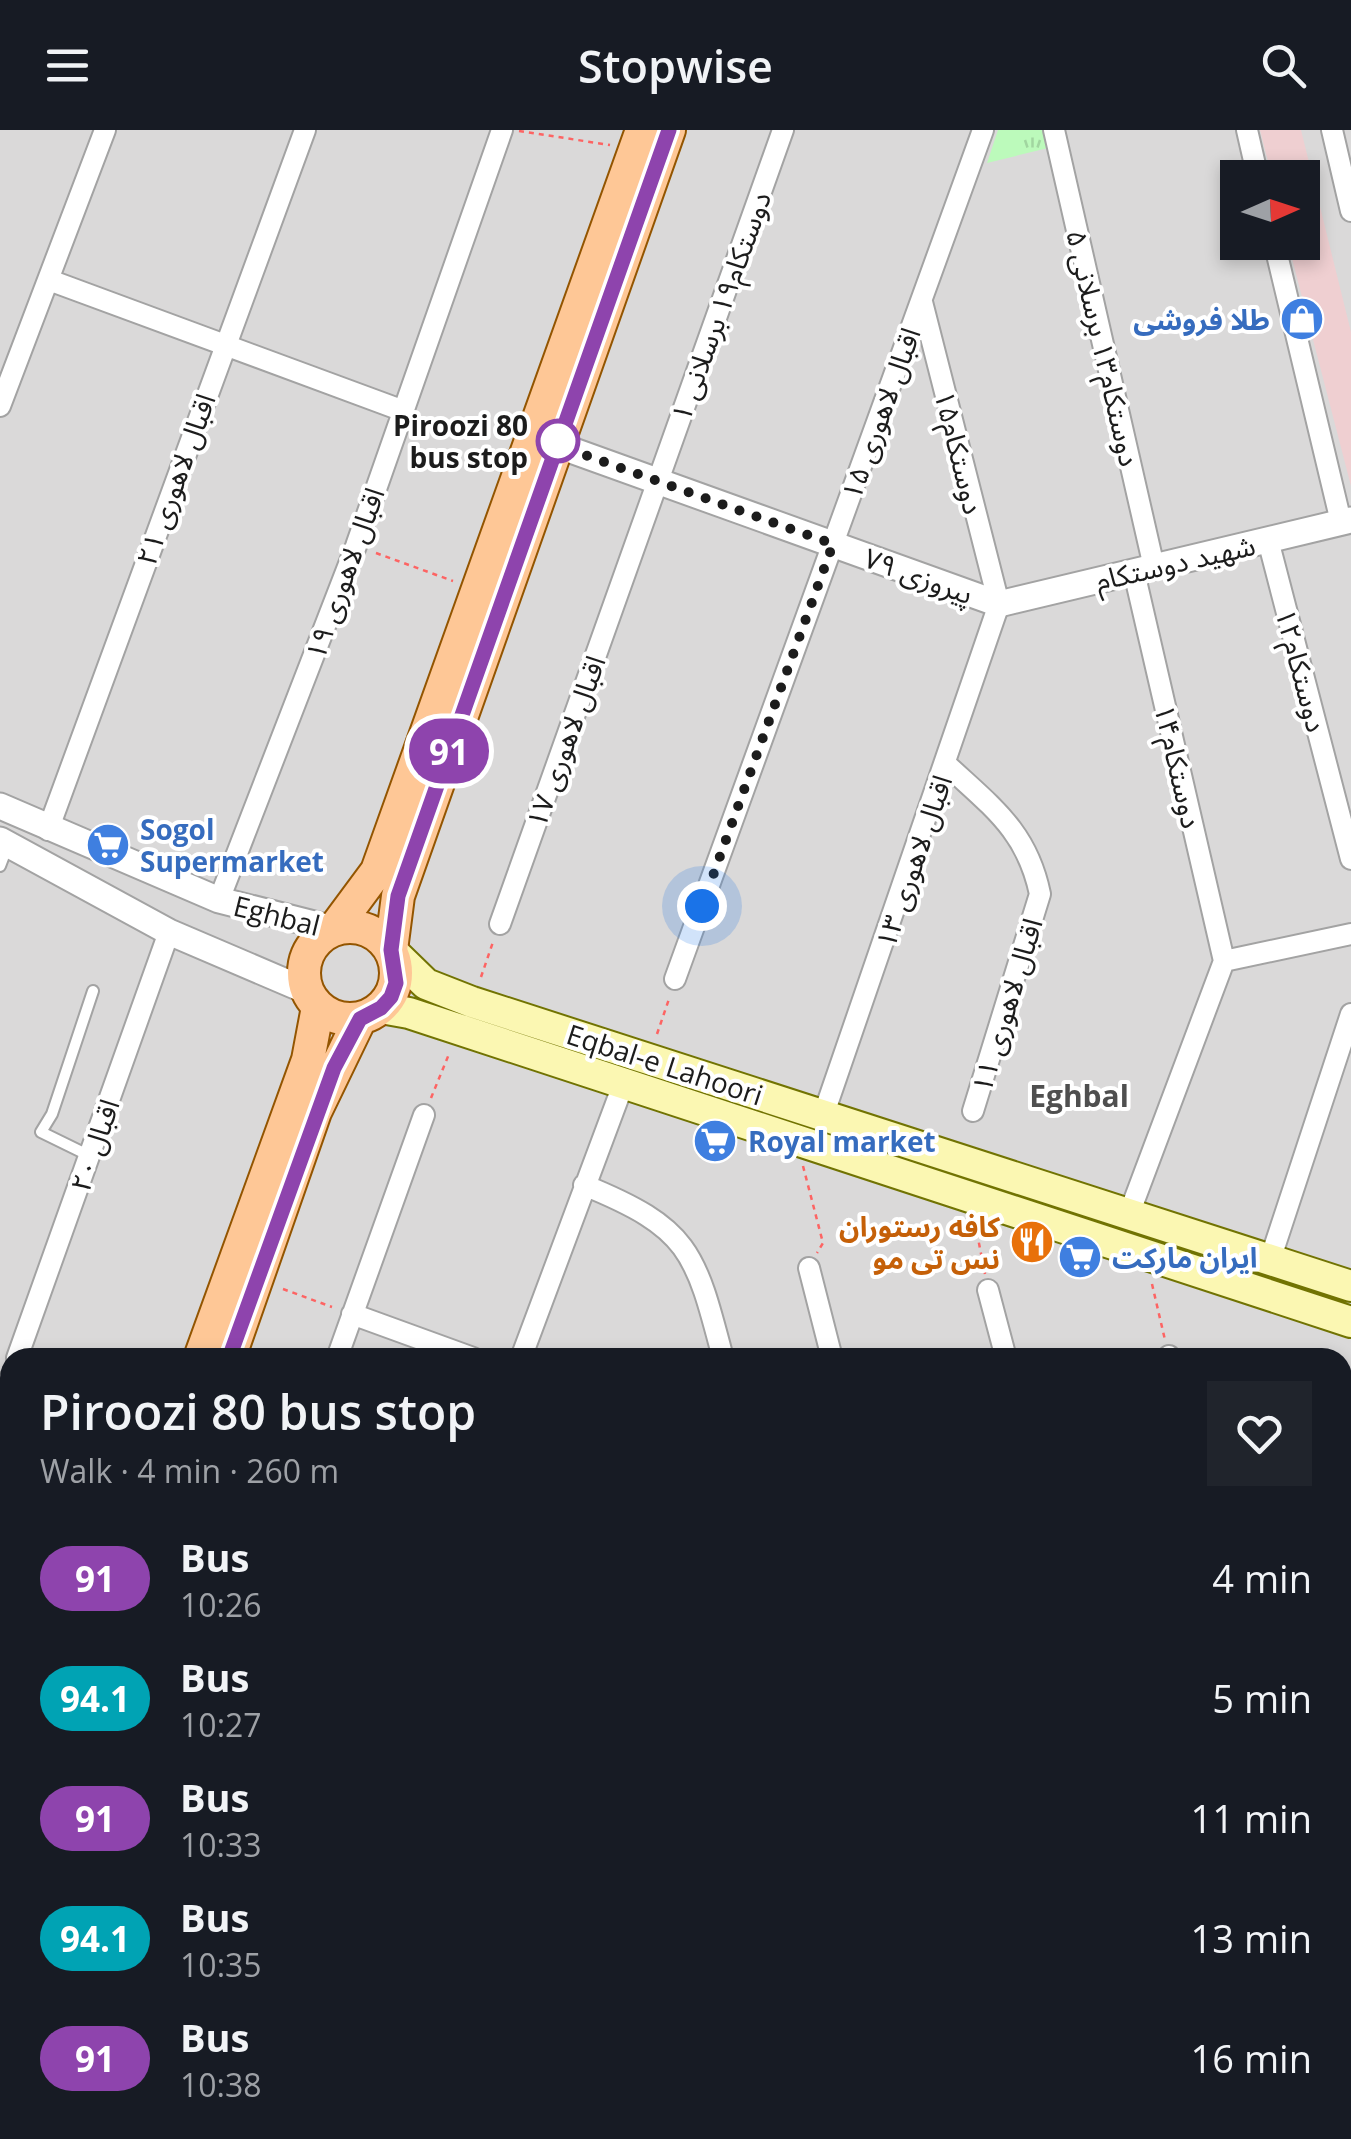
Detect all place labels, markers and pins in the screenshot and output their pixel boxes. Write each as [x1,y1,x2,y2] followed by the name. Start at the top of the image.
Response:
[1279,296,1325,342] shop icon: طلا فروشی
[1133,300,1270,338] place label: طلا فروشی
[393,406,528,476] place label: Piroozi 80 bus stop
[537,420,579,462] marker: Piroozi 80 bus stop
[140,810,324,880] place label: Sogol Supermarket
[85,822,131,868] supermarket icon: Sogol Supermarket
[692,1118,738,1164] supermarket icon: Royal market
[748,1122,936,1160] place label: Royal market
[839,1207,1000,1277] place label: كافه رستوران نس تى مو
[1009,1219,1055,1265] restaurant icon: كافه رستوران نس تى مو
[1057,1234,1103,1280] supermarket icon: ایران مارکت
[1112,1238,1257,1276] place label: ایران مارکت

